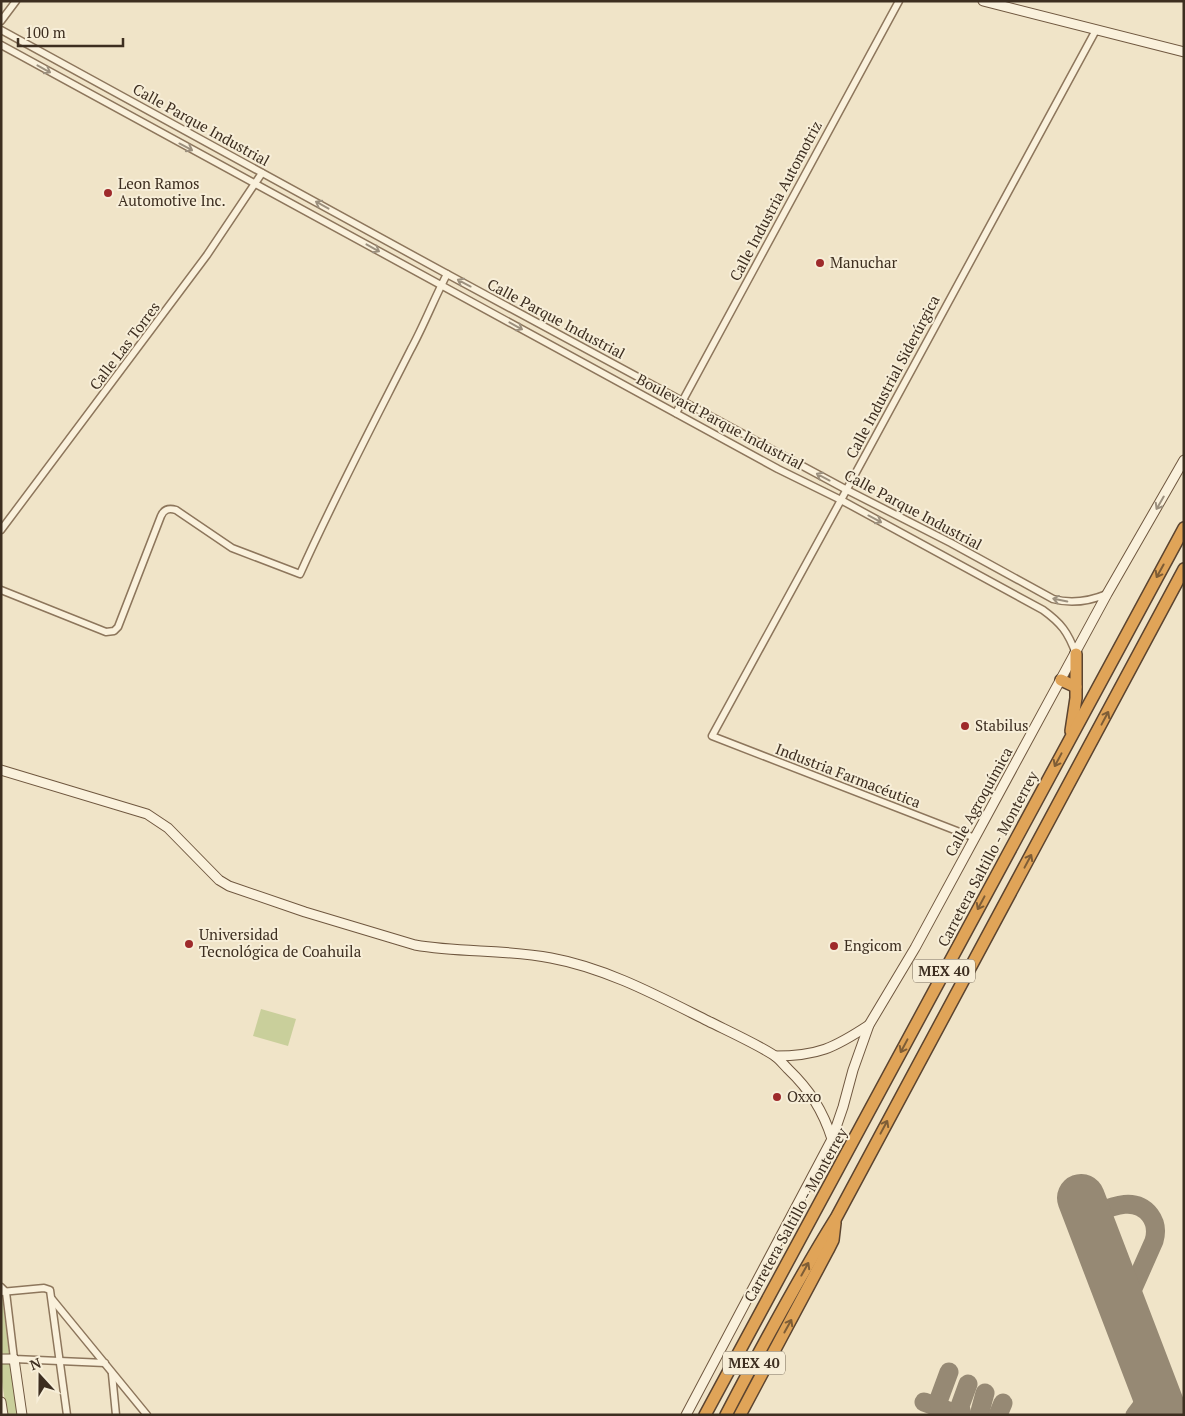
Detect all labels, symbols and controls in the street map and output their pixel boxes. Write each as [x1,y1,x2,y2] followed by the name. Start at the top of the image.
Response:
[18,15,122,47] scale bar
[25,22,66,42] text: 100 m
[36,64,51,74] one-way arrow
[130,78,273,170] street label: Calle Parque Industrial
[724,117,826,284] street label: Calle Industria Automotriz
[179,142,194,152] one-way arrow
[118,173,226,210] place label: Leon Ramos Automotive Inc.
[102,187,114,199] marker: Leon Ramos Automotive Inc.
[315,200,329,210] one-way arrow
[365,244,380,253] one-way arrow
[830,252,897,272] place label: Manuchar
[814,257,826,269] marker: Manuchar
[484,273,629,363] street label: Calle Parque Industrial
[457,278,472,288] one-way arrow
[841,291,944,462] street label: Calle Industrial Siderúrgica
[84,297,164,394] street label: Calle Las Torres
[508,322,523,331] one-way arrow
[633,368,808,474] street label: Boulevard Parque Industrial
[841,464,986,554] street label: Calle Parque Industrial
[815,472,830,482] one-way arrow
[1154,495,1164,509] one-way arrow
[867,514,881,524] one-way arrow
[1155,563,1165,578] one-way arrow
[1052,594,1068,604] one-way arrow
[1100,710,1110,725] one-way arrow
[975,715,1029,735] place label: Stabilus
[959,720,971,732] marker: Stabilus
[773,738,924,812] street label: Industria Farmacéutica
[940,743,1017,860] street label: Calle Agroquímica
[1053,752,1062,767] one-way arrow
[932,767,1042,950] street label: Carretera Saltillo - Monterrey
[1024,854,1033,869] one-way arrow
[976,895,985,910] one-way arrow
[199,924,362,961] place label: Universidad Tecnológica de Coahuila
[844,935,902,955] place label: Engicom
[183,938,195,950] marker: Universidad Tecnológica de Coahuila
[828,940,840,952] marker: Engicom
[913,959,975,982] road number: MEX 40
[899,1039,909,1054] one-way arrow
[787,1086,821,1106] place label: Oxxo
[771,1091,783,1103] marker: Oxxo
[880,1121,890,1135] one-way arrow
[739,1124,852,1305] street label: Carretera Saltillo - Monterrey
[800,1262,810,1276] one-way arrow
[783,1319,793,1333] one-way arrow
[15,1351,65,1401] north arrow
[27,1352,44,1374] text: N
[723,1352,785,1375] road number: MEX 40

